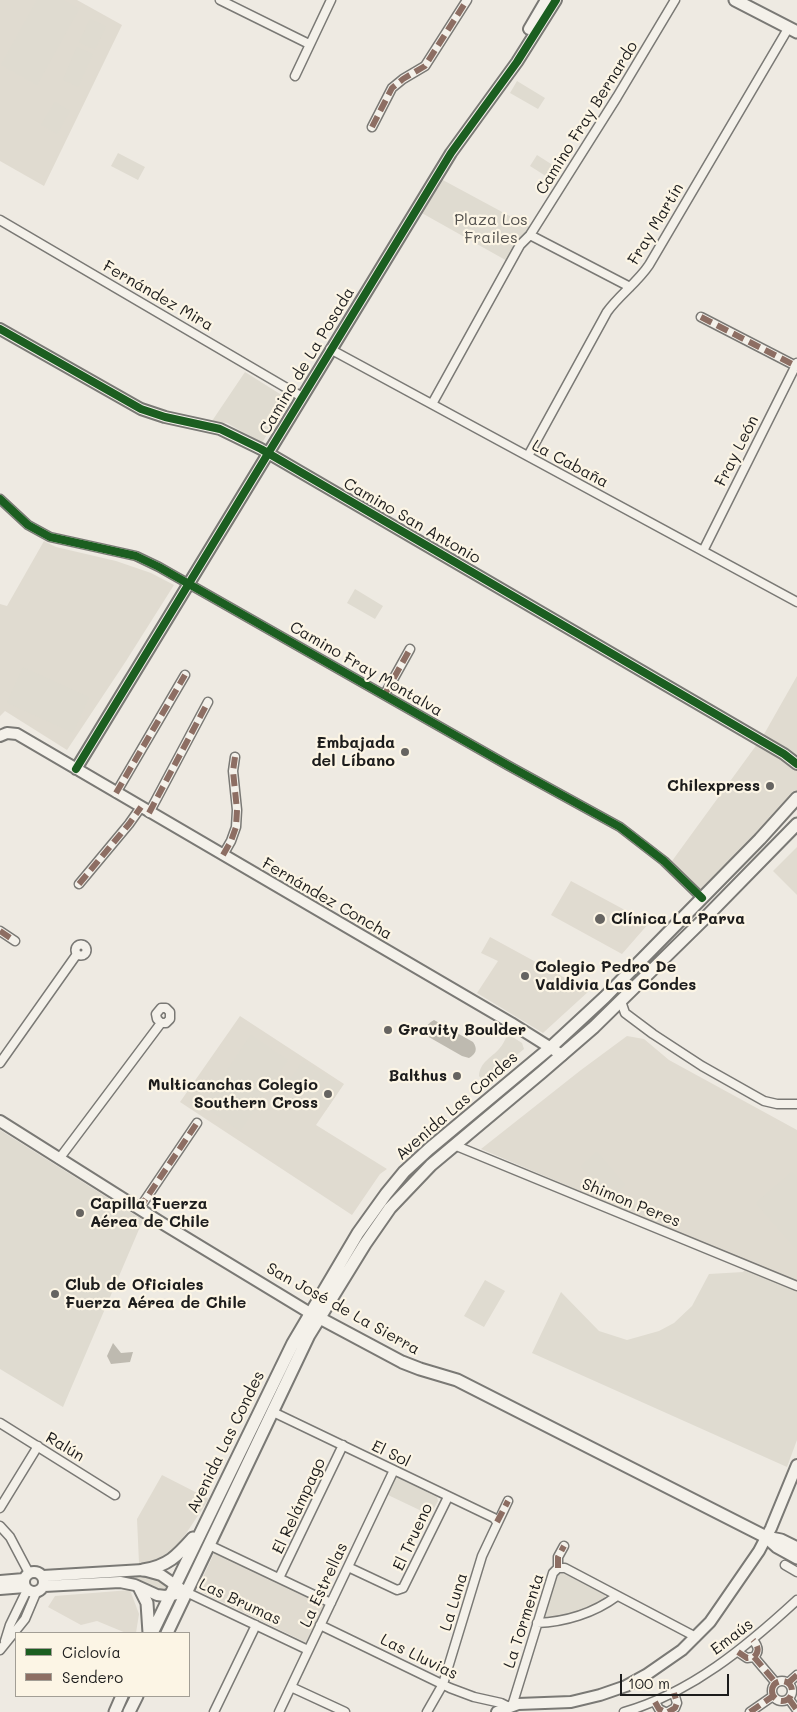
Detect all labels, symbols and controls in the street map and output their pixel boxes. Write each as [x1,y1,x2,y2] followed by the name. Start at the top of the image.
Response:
[532,38,642,198] street label: Camino Fray Bernardo
[624,180,688,268] street label: Fray Martín
[454,210,528,248] park label: Plaza Los Frailes
[99,257,217,335] street label: Fernández Mira
[255,284,359,438] street label: Camino de La Posada
[711,412,763,490] street label: Fray León
[528,436,612,492] street label: La Cabaña
[340,474,484,568] street label: Camino San Antonio
[286,617,446,721] street label: Camino Fray Montalva
[311,733,395,771] place label: Embajada del Líbano
[399,746,411,758] marker: Embajada del Líbano
[667,776,760,796] place label: Chilexpress
[764,780,776,792] marker: Chilexpress
[259,854,395,944] street label: Fernández Concha
[611,909,745,929] place label: Clínica La Parva
[593,912,607,926] marker: Clínica La Parva
[535,957,696,995] place label: Colegio Pedro De Valdivia Las Condes
[519,970,531,982] marker: Colegio Pedro De Valdivia Las Condes
[398,1020,526,1040] place label: Gravity Boulder
[382,1024,394,1036] marker: Gravity Boulder
[392,1048,522,1164] street label: Avenida Las Condes
[388,1066,447,1086] place label: Balthus
[451,1070,463,1082] marker: Balthus
[148,1075,318,1113] place label: Multicanchas Colegio Southern Cross
[322,1088,334,1100] marker: Multicanchas Colegio Southern Cross
[579,1175,683,1231] street label: Shimon Peres
[90,1194,209,1232] place label: Capilla Fuerza Aérea de Chile
[74,1207,86,1219] marker: Capilla Fuerza Aérea de Chile
[263,1259,423,1359] street label: San José de La Sierra
[65,1275,246,1313] place label: Club de Oficiales Fuerza Aérea de Chile
[49,1288,61,1300] marker: Club de Oficiales Fuerza Aérea de Chile
[183,1368,269,1516] street label: Avenida Las Condes
[42,1428,88,1466] street label: Ralún
[368,1436,414,1472] street label: El Sol
[268,1455,330,1557] street label: El Relámpago
[389,1500,437,1574] street label: El Trueno
[296,1540,352,1630] street label: La Estrellas
[436,1571,472,1633] street label: La Luna
[500,1571,548,1671] street label: La Tormenta
[196,1575,284,1629] street label: Las Brumas
[707,1615,757,1659] street label: Emaús
[377,1630,461,1684] street label: Las Lluvias
[15,1632,190,1697] legend
[62,1642,121,1662] text: Ciclovía
[622,1664,731,1696] scale bar
[62,1667,123,1687] text: Sendero
[628,1673,670,1693] text: 100 m

